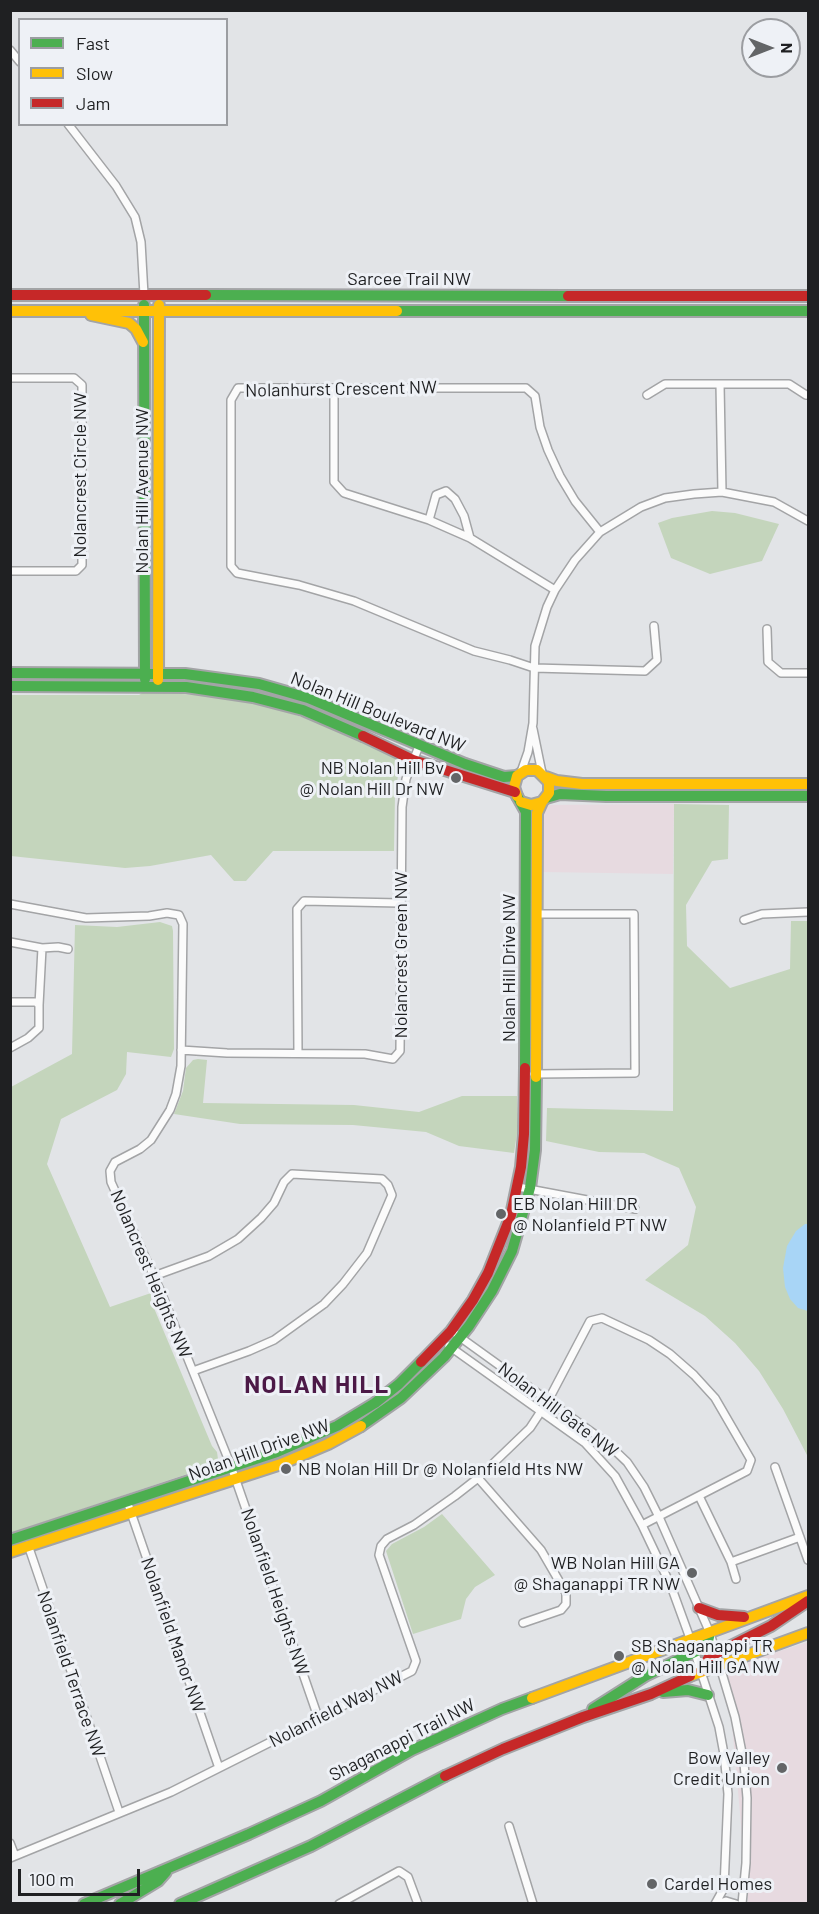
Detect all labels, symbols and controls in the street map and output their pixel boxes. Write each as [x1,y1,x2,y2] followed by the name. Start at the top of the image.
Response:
[18,18,228,126] legend
[741,18,801,78] north arrow
[76,32,110,54] text: Fast
[778,43,797,53] text: N
[76,62,113,84] text: Slow
[76,92,110,114] text: Jam
[347,268,471,290] street label: Sarcee Trail NW
[245,377,437,401] street label: Nolanhurst Crescent NW
[69,392,91,558] street label: Nolancrest Circle NW
[131,408,153,574] street label: Nolan Hill Avenue NW
[287,667,469,757] street label: Nolan Hill Boulevard NW
[299,757,444,800] place label: NB Nolan Hill Bv @ Nolan Hill Dr NW
[449,771,463,785] marker: NB Nolan Hill Bv @ Nolan Hill Dr NW
[390,872,412,1038] street label: Nolancrest Green NW
[498,894,520,1042] street label: Nolan Hill Drive NW
[106,1186,196,1362] street label: Nolancrest Heights NW
[513,1193,667,1236] place label: EB Nolan Hill DR @ Nolanfield PT NW
[494,1207,508,1221] marker: EB Nolan Hill DR @ Nolanfield PT NW
[494,1358,622,1462] street label: Nolan Hill Gate NW
[244,1371,390,1399] district label: NOLAN HILL
[186,1414,332,1486] street label: Nolan Hill Drive NW
[298,1458,583,1480] place label: NB Nolan Hill Dr @ Nolanfield Hts NW
[279,1462,293,1476] marker: NB Nolan Hill Dr @ Nolanfield Hts NW
[236,1506,314,1678] street label: Nolanfield Heights NW
[513,1552,680,1594] place label: WB Nolan Hill GA @ Shaganappi TR NW
[136,1555,210,1715] street label: Nolanfield Manor NW
[685,1566,699,1580] marker: WB Nolan Hill GA @ Shaganappi TR NW
[32,1588,110,1760] street label: Nolanfield Terrace NW
[631,1635,780,1678] place label: SB Shaganappi TR @ Nolan Hill GA NW
[612,1649,626,1663] marker: SB Shaganappi TR @ Nolan Hill GA NW
[266,1666,406,1752] street label: Nolanfield Way NW
[326,1694,478,1786] street label: Shaganappi Trail NW
[673,1747,770,1790] place label: Bow Valley Credit Union
[775,1761,789,1775] marker: Bow Valley Credit Union
[21,1857,142,1895] scale bar
[29,1868,74,1890] text: 100 m
[664,1873,772,1895] place label: Cardel Homes
[645,1877,659,1891] marker: Cardel Homes

